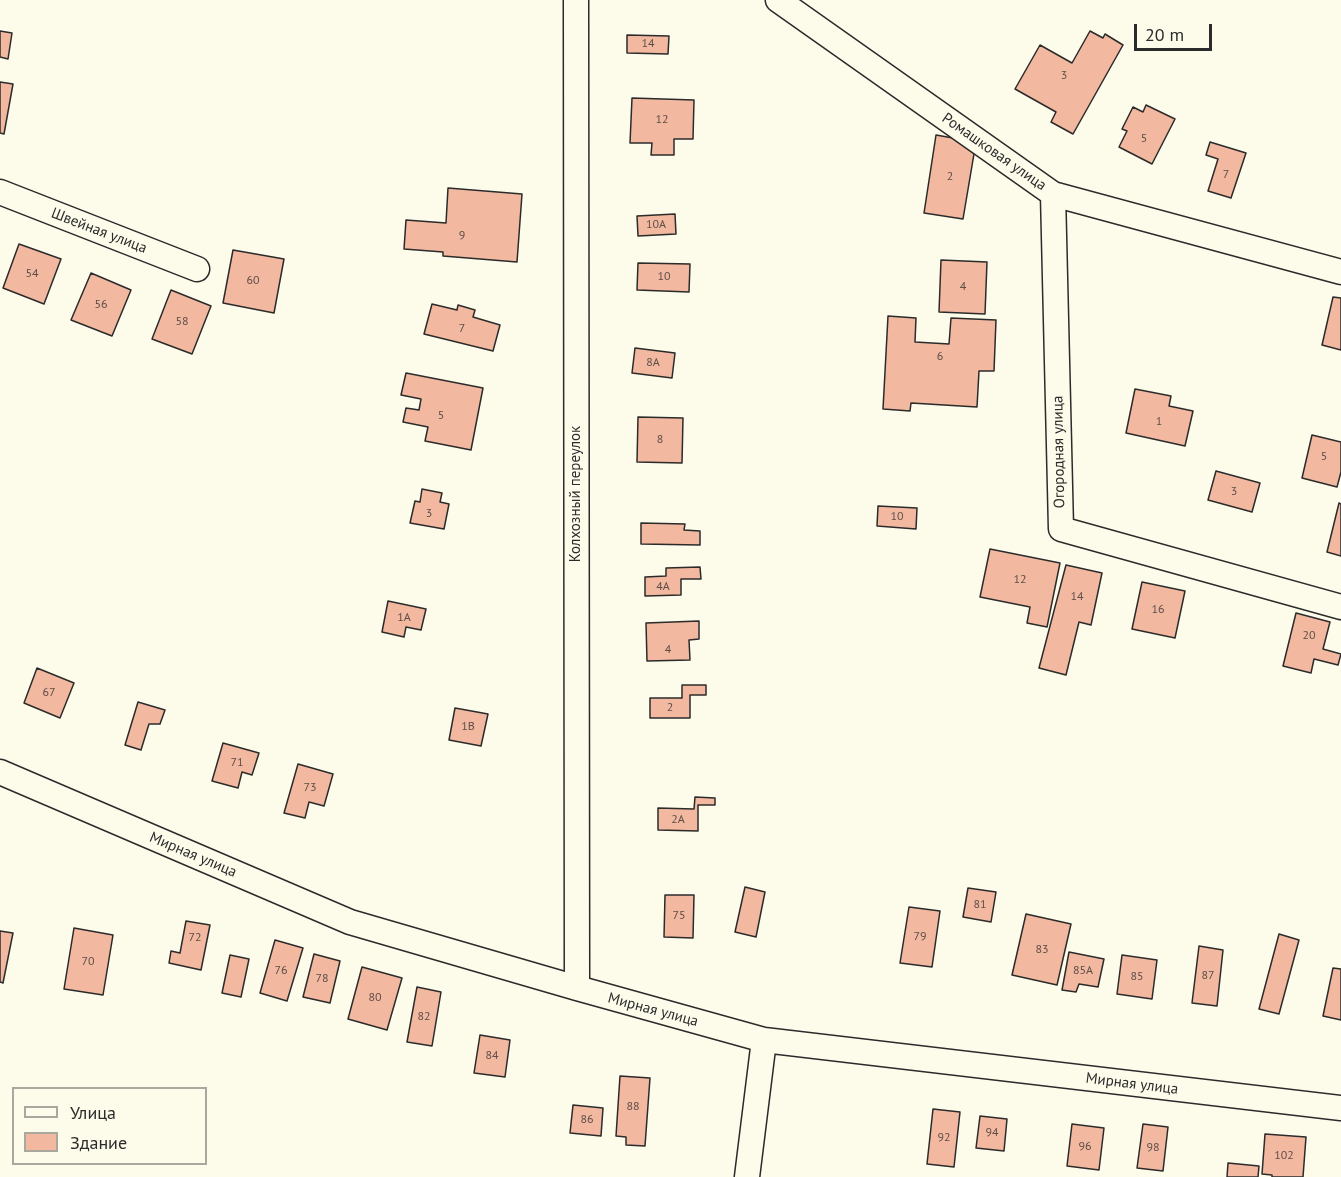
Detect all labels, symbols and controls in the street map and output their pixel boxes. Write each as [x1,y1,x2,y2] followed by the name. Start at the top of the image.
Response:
[1137,12,1215,50] scale bar
[1145,23,1184,46] text: 20 m
[641,37,655,51] house number: 14
[1061,69,1067,83] house number: 3
[938,109,1050,195] street label: Ромашковая улица
[655,113,669,127] house number: 12
[1141,132,1147,146] house number: 5
[1223,168,1229,182] house number: 7
[947,170,953,184] house number: 2
[48,204,150,258] street label: Швейная улица
[646,218,666,232] house number: 10А
[459,229,465,243] house number: 9
[25,267,39,281] house number: 54
[657,270,671,284] house number: 10
[246,274,260,288] house number: 60
[960,280,966,294] house number: 4
[94,298,108,312] house number: 56
[175,315,189,329] house number: 58
[459,322,465,336] house number: 7
[937,350,943,364] house number: 6
[646,356,660,370] house number: 8А
[1049,396,1069,508] street label: Огородная улица
[438,409,444,423] house number: 5
[1156,415,1162,429] house number: 1
[567,426,585,562] street label: Колхозный переулок
[657,433,663,447] house number: 8
[1321,450,1327,464] house number: 5
[1231,485,1237,499] house number: 3
[426,507,432,521] house number: 3
[890,510,904,524] house number: 10
[1013,573,1027,587] house number: 12
[656,580,670,594] house number: 4А
[1070,590,1084,604] house number: 14
[1151,603,1165,617] house number: 16
[397,611,411,625] house number: 1А
[1302,629,1316,643] house number: 20
[665,643,671,657] house number: 4
[42,686,56,700] house number: 67
[667,701,673,715] house number: 2
[461,720,475,734] house number: 1В
[230,756,244,770] house number: 71
[303,781,317,795] house number: 73
[671,813,685,827] house number: 2А
[147,829,239,881] street label: Мирная улица
[973,898,987,912] house number: 81
[672,909,686,923] house number: 75
[913,930,927,944] house number: 79
[188,931,202,945] house number: 72
[1035,943,1049,957] house number: 83
[81,955,95,969] house number: 70
[274,964,288,978] house number: 76
[1073,964,1093,978] house number: 85А
[1201,969,1215,983] house number: 87
[1130,970,1144,984] house number: 85
[315,972,329,986] house number: 78
[606,989,700,1031] street label: Мирная улица
[368,991,382,1005] house number: 80
[417,1010,431,1024] house number: 82
[485,1049,499,1063] house number: 84
[1085,1069,1179,1099] street label: Мирная улица
[12,1087,207,1165] legend
[626,1100,640,1114] house number: 88
[70,1101,116,1124] text: Улица
[580,1113,594,1127] house number: 86
[985,1126,999,1140] house number: 94
[70,1131,127,1154] text: Здание
[937,1131,951,1145] house number: 92
[1078,1140,1092,1154] house number: 96
[1146,1141,1160,1155] house number: 98
[1274,1149,1294,1163] house number: 102

